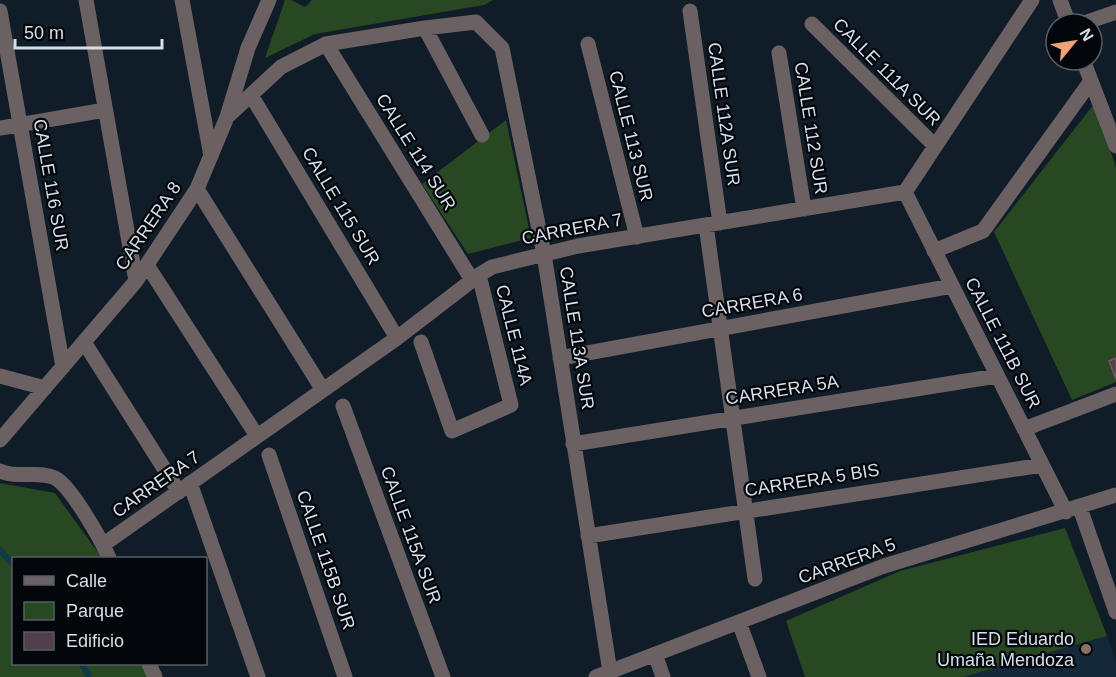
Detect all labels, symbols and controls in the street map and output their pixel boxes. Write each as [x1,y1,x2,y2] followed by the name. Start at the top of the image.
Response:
[15,12,162,50] scale bar
[1044,12,1104,72] north arrow
[829,14,945,130] street label: CALLE 111A SUR
[24,23,64,43] text: 50 m
[1076,25,1097,44] text: N
[704,41,744,187] street label: CALLE 112A SUR
[791,60,831,196] street label: CALLE 112 SUR
[605,69,657,203] street label: CALLE 113 SUR
[372,90,460,214] street label: CALLE 114 SUR
[30,117,72,253] street label: CALLE 116 SUR
[298,144,384,268] street label: CALLE 115 SUR
[111,178,185,274] street label: CARRERA 8
[520,209,624,249] street label: CARRERA 7
[556,265,598,411] street label: CALLE 113A SUR
[961,274,1045,412] street label: CALLE 111B SUR
[492,283,536,387] street label: CALLE 114A
[700,284,804,322] street label: CARRERA 6
[724,371,840,409] street label: CARRERA 5A
[108,447,204,521] street label: CARRERA 7
[743,459,881,501] street label: CARRERA 5 BIS
[377,464,445,606] street label: CALLE 115A SUR
[293,488,359,632] street label: CALLE 115B SUR
[796,534,898,588] street label: CARRERA 5
[12,557,207,665] legend
[66,571,107,591] text: Calle
[66,601,124,621] text: Parque
[937,629,1075,670] place label: IED Eduardo Umaña Mendoza
[66,631,124,651] text: Edificio
[1079,642,1093,656] marker: IED Eduardo Umaña Mendoza

